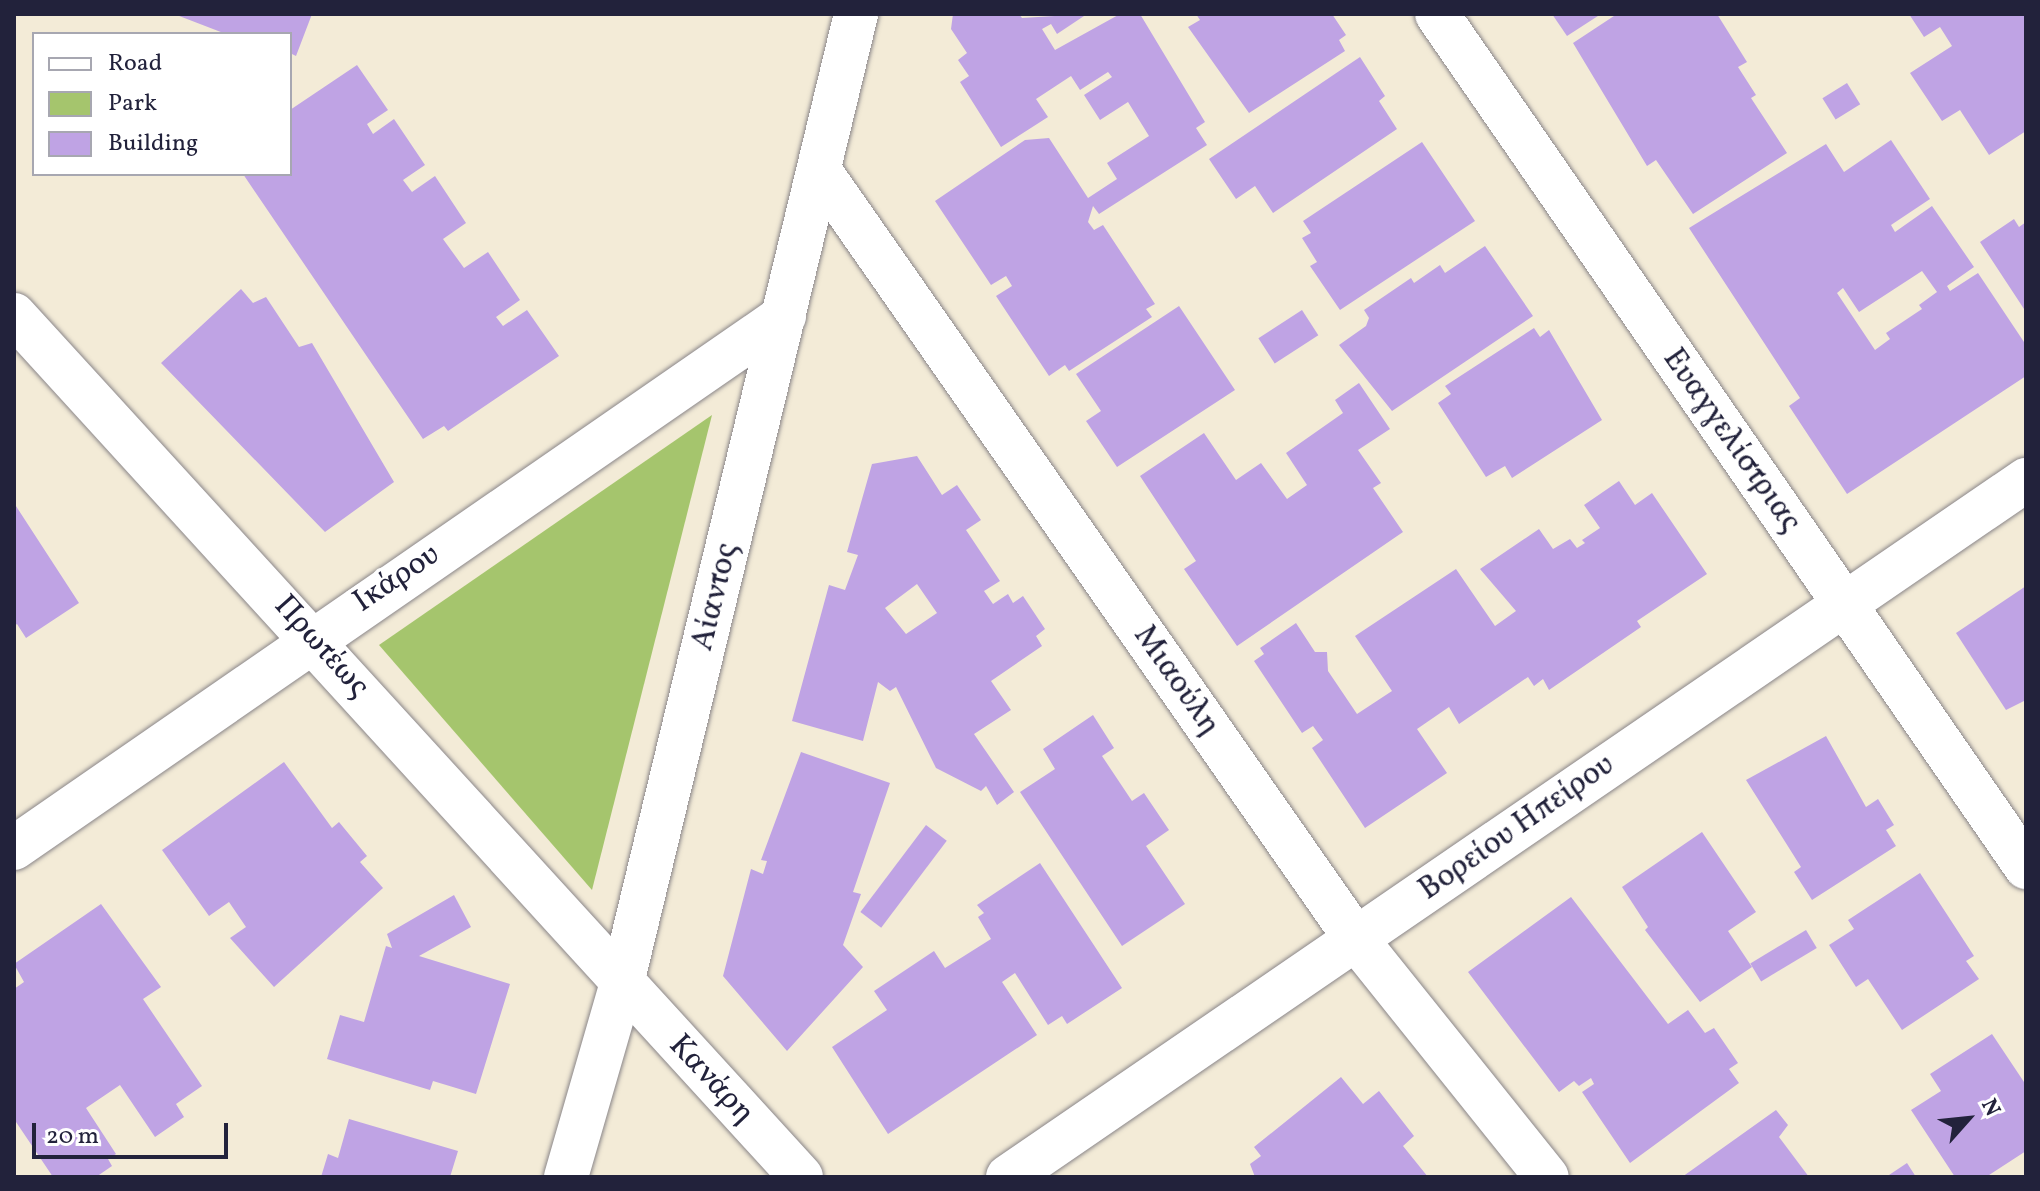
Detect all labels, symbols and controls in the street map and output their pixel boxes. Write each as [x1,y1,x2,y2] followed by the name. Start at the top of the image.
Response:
[32,32,292,176] legend
[108,47,162,81] text: Road
[108,87,157,121] text: Park
[108,127,198,161] text: Building
[1653,342,1809,540] street label: Ευαγγελίστριας
[346,536,448,622] street label: Ικάρου
[684,539,748,655] street label: Αίαντος
[265,588,377,706] street label: Πρωτέως
[1124,618,1228,744] street label: Μιαούλη
[1412,746,1622,910] street label: Βορείου Ηπείρου
[660,1027,762,1133] street label: Κανάρη
[1928,1079,2008,1159] north arrow
[1972,1094,2007,1122] text: N
[36,1107,232,1157] scale bar
[46,1120,99,1154] text: 20 m

